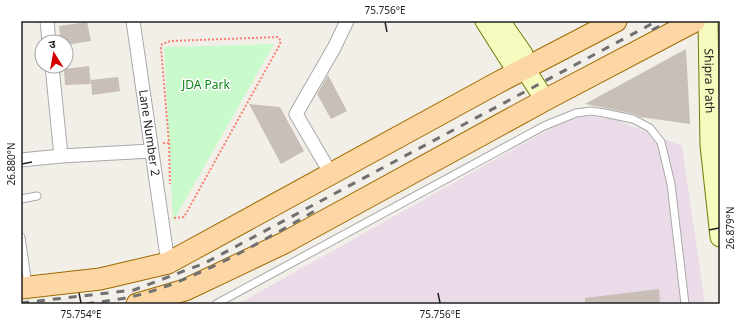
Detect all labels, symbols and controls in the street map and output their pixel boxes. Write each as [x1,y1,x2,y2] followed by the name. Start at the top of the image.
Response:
[364,3,406,17] text: 75.756°E
[34,34,74,74] north arrow
[47,36,57,52] text: उ
[700,48,718,114] street label: Shipra Path
[181,76,231,93] park label: JDA Park
[135,88,164,177] street label: Lane Number 2
[4,142,18,186] text: 26.880°N
[723,206,737,250] text: 26.879°N
[60,307,102,321] text: 75.754°E
[419,307,461,321] text: 75.756°E

